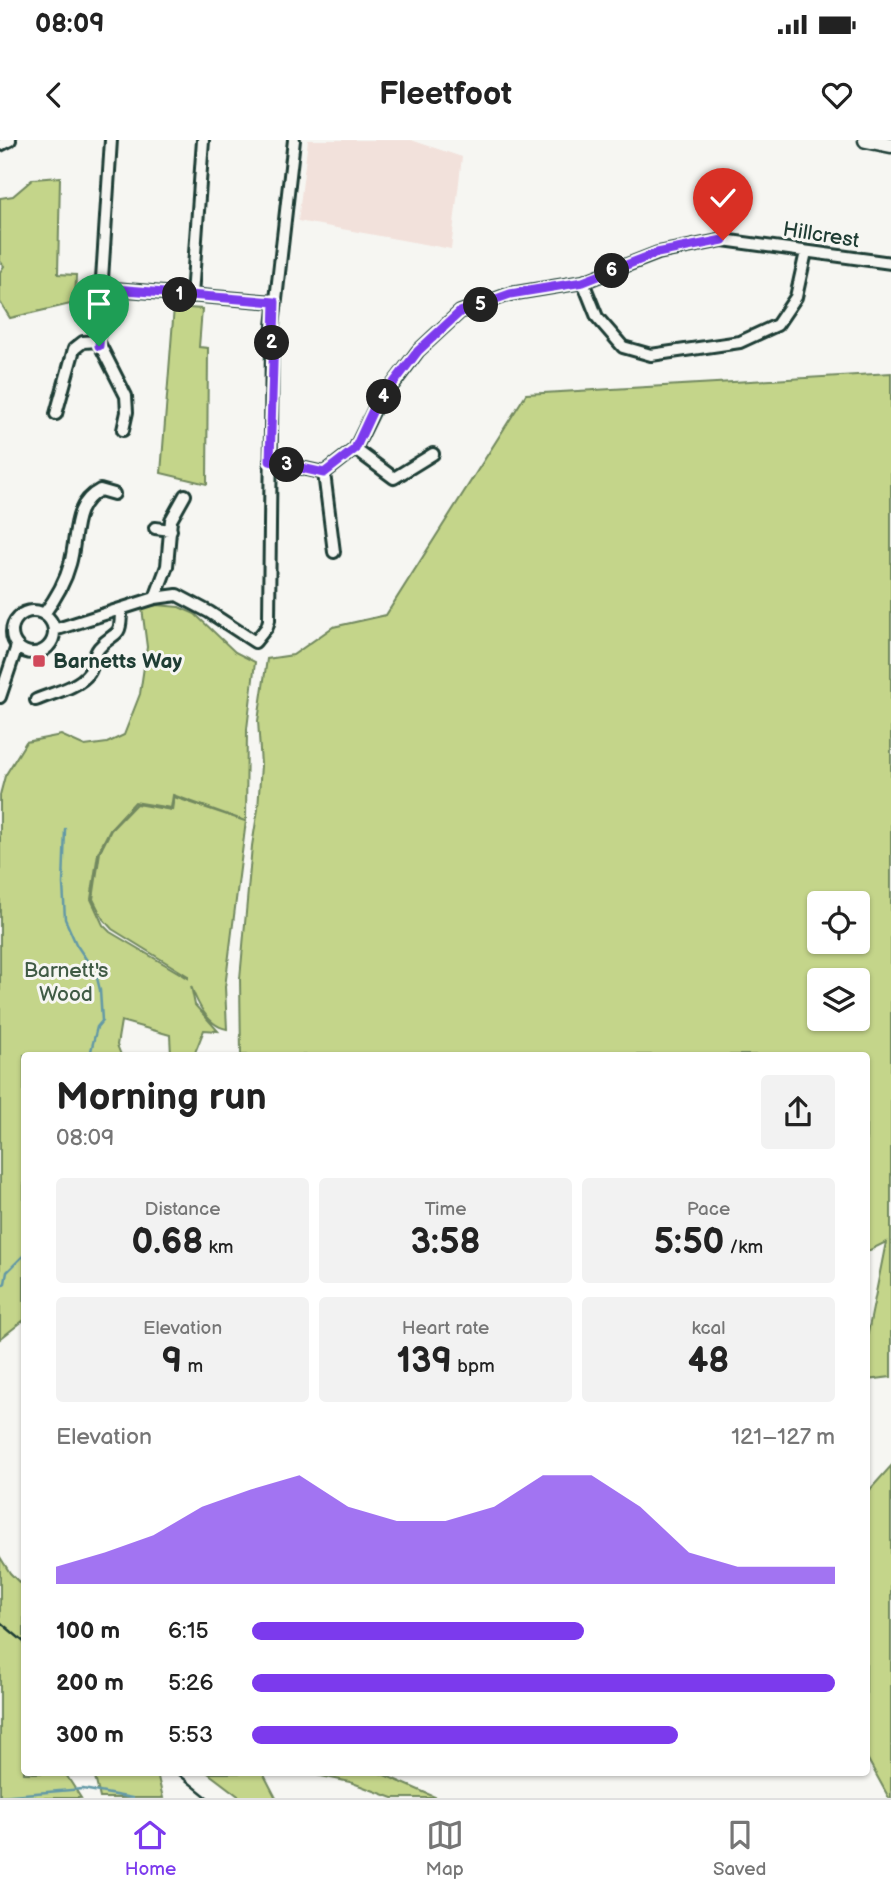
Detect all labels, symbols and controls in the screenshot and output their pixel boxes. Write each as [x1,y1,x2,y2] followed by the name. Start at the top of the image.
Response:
[35,9,105,40] text: 08:09
[379,75,512,114] text: Fleetfoot
[35,76,73,114] icon: back
[818,76,856,114] icon: heart
[693,168,753,240] pin
[704,179,742,217] icon: check
[781,217,862,253] street label: Hillcrest
[594,254,630,288] pin: 6
[606,259,617,282] text: 6
[69,274,129,346] pin
[162,278,198,312] pin: 1
[176,283,184,306] text: 1
[80,285,118,323] icon: arrive
[463,288,498,322] pin: 5
[475,293,486,316] text: 5
[254,326,290,360] pin: 2
[266,331,277,354] text: 2
[366,380,402,414] pin: 4
[378,385,389,408] text: 4
[270,448,304,482] pin: 3
[281,453,292,476] text: 3
[53,649,182,674] place label: Barnetts Way
[31,653,47,669] marker: Barnetts Way
[807,891,870,1031] map controls
[807,891,870,954] button: locate
[24,958,108,1007] park label: Barnett's Wood
[807,968,870,1031] button: layers
[56,1075,267,1120] text: Morning run
[761,1075,835,1149] button: share
[56,1124,114,1152] text: 08:09
[145,1198,220,1221] text: Distance
[424,1198,467,1221] text: Time
[687,1198,730,1221] text: Pace
[132,1221,203,1264] text: 0.68
[410,1221,481,1264] text: 3:58
[654,1221,724,1264] text: 5:50
[203,1236,233,1259] text: km
[724,1236,763,1259] text: /km
[143,1317,222,1340] text: Elevation
[402,1317,489,1340] text: Heart rate
[691,1317,726,1340] text: kcal
[162,1340,182,1383] text: 9
[396,1340,452,1383] text: 139
[688,1340,729,1383] text: 48
[182,1355,203,1378] text: m
[452,1355,495,1378] text: bpm
[56,1423,152,1451] text: Elevation
[731,1423,835,1451] text: 121–127 m
[56,1617,120,1645] text: 100 m
[168,1617,209,1645] text: 6:15
[56,1669,124,1697] text: 200 m
[168,1669,213,1697] text: 5:26
[56,1721,124,1749] text: 300 m
[168,1721,213,1749] text: 5:53
[125,1816,176,1881] tab: Home
[426,1816,464,1881] tab: Map
[713,1816,766,1881] tab: Saved

